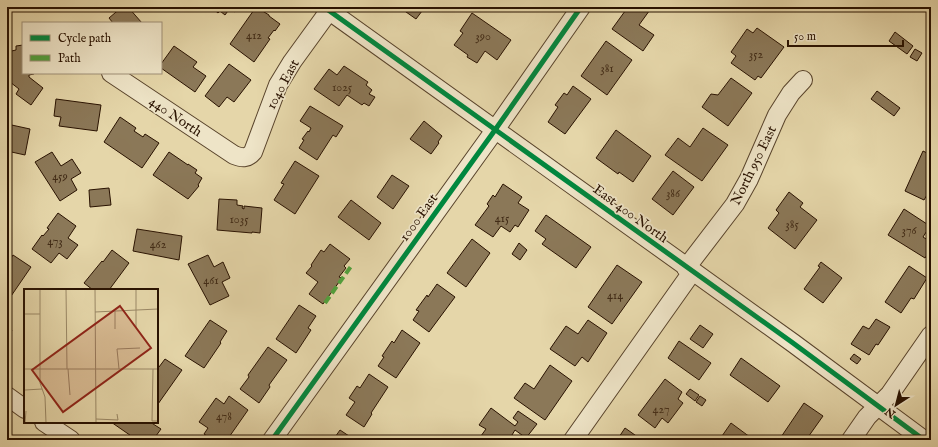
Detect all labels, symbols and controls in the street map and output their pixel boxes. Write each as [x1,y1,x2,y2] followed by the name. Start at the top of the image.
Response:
[22,22,162,74] legend
[788,22,903,48] scale bar
[246,28,262,43] house number: 412
[475,29,491,44] house number: 390
[794,29,816,44] text: 50 m
[58,31,112,47] text: Cycle path
[749,47,764,62] house number: 352
[58,51,81,66] text: Path
[262,56,304,113] street label: 1040 East
[600,61,614,76] house number: 381
[332,80,353,95] house number: 1025
[145,93,206,141] street label: 440 North
[727,123,781,208] street label: North 950 East
[52,169,68,184] house number: 459
[589,180,672,248] street label: East 400 North
[666,186,681,201] house number: 386
[396,190,442,245] street label: 1000 East
[495,211,510,226] house number: 415
[229,212,249,227] house number: 1035
[785,217,799,232] house number: 385
[901,223,918,238] house number: 376
[47,234,63,249] house number: 473
[150,237,167,252] house number: 462
[203,273,219,288] house number: 461
[607,288,623,303] house number: 414
[24,289,158,423] inset map
[876,385,916,425] north arrow
[653,402,670,417] house number: 427
[882,404,899,421] text: N
[216,409,232,424] house number: 478

